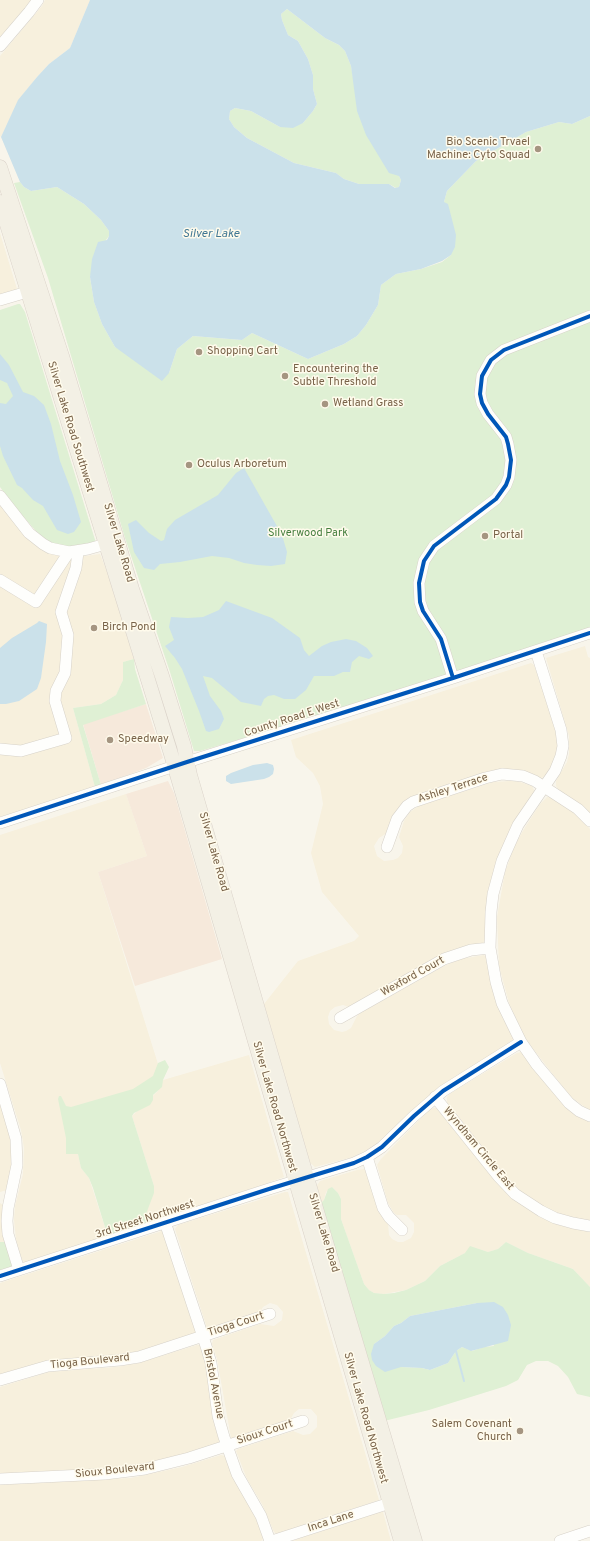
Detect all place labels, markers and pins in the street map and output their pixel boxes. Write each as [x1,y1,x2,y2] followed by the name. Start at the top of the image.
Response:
[427,136,530,162] place label: Bio Scenic Trvael Machine: Cyto Squad
[533,144,543,154] marker: Bio Scenic Trvael Machine: Cyto Squad
[207,345,278,359] place label: Shopping Cart
[194,347,204,357] marker: Shopping Cart
[293,363,378,389] place label: Encountering the Subtle Threshold
[280,371,290,381] marker: Encountering the Subtle Threshold
[333,397,403,411] place label: Wetland Grass
[320,399,330,409] marker: Wetland Grass
[197,458,287,472] place label: Oculus Arboretum
[184,460,194,470] marker: Oculus Arboretum
[493,529,523,543] place label: Portal
[480,531,490,541] marker: Portal
[102,621,156,635] place label: Birch Pond
[89,623,99,633] marker: Birch Pond
[118,733,169,747] place label: Speedway
[105,735,115,745] marker: Speedway
[432,1418,512,1444] place label: Salem Covenant Church
[515,1426,525,1436] marker: Salem Covenant Church

